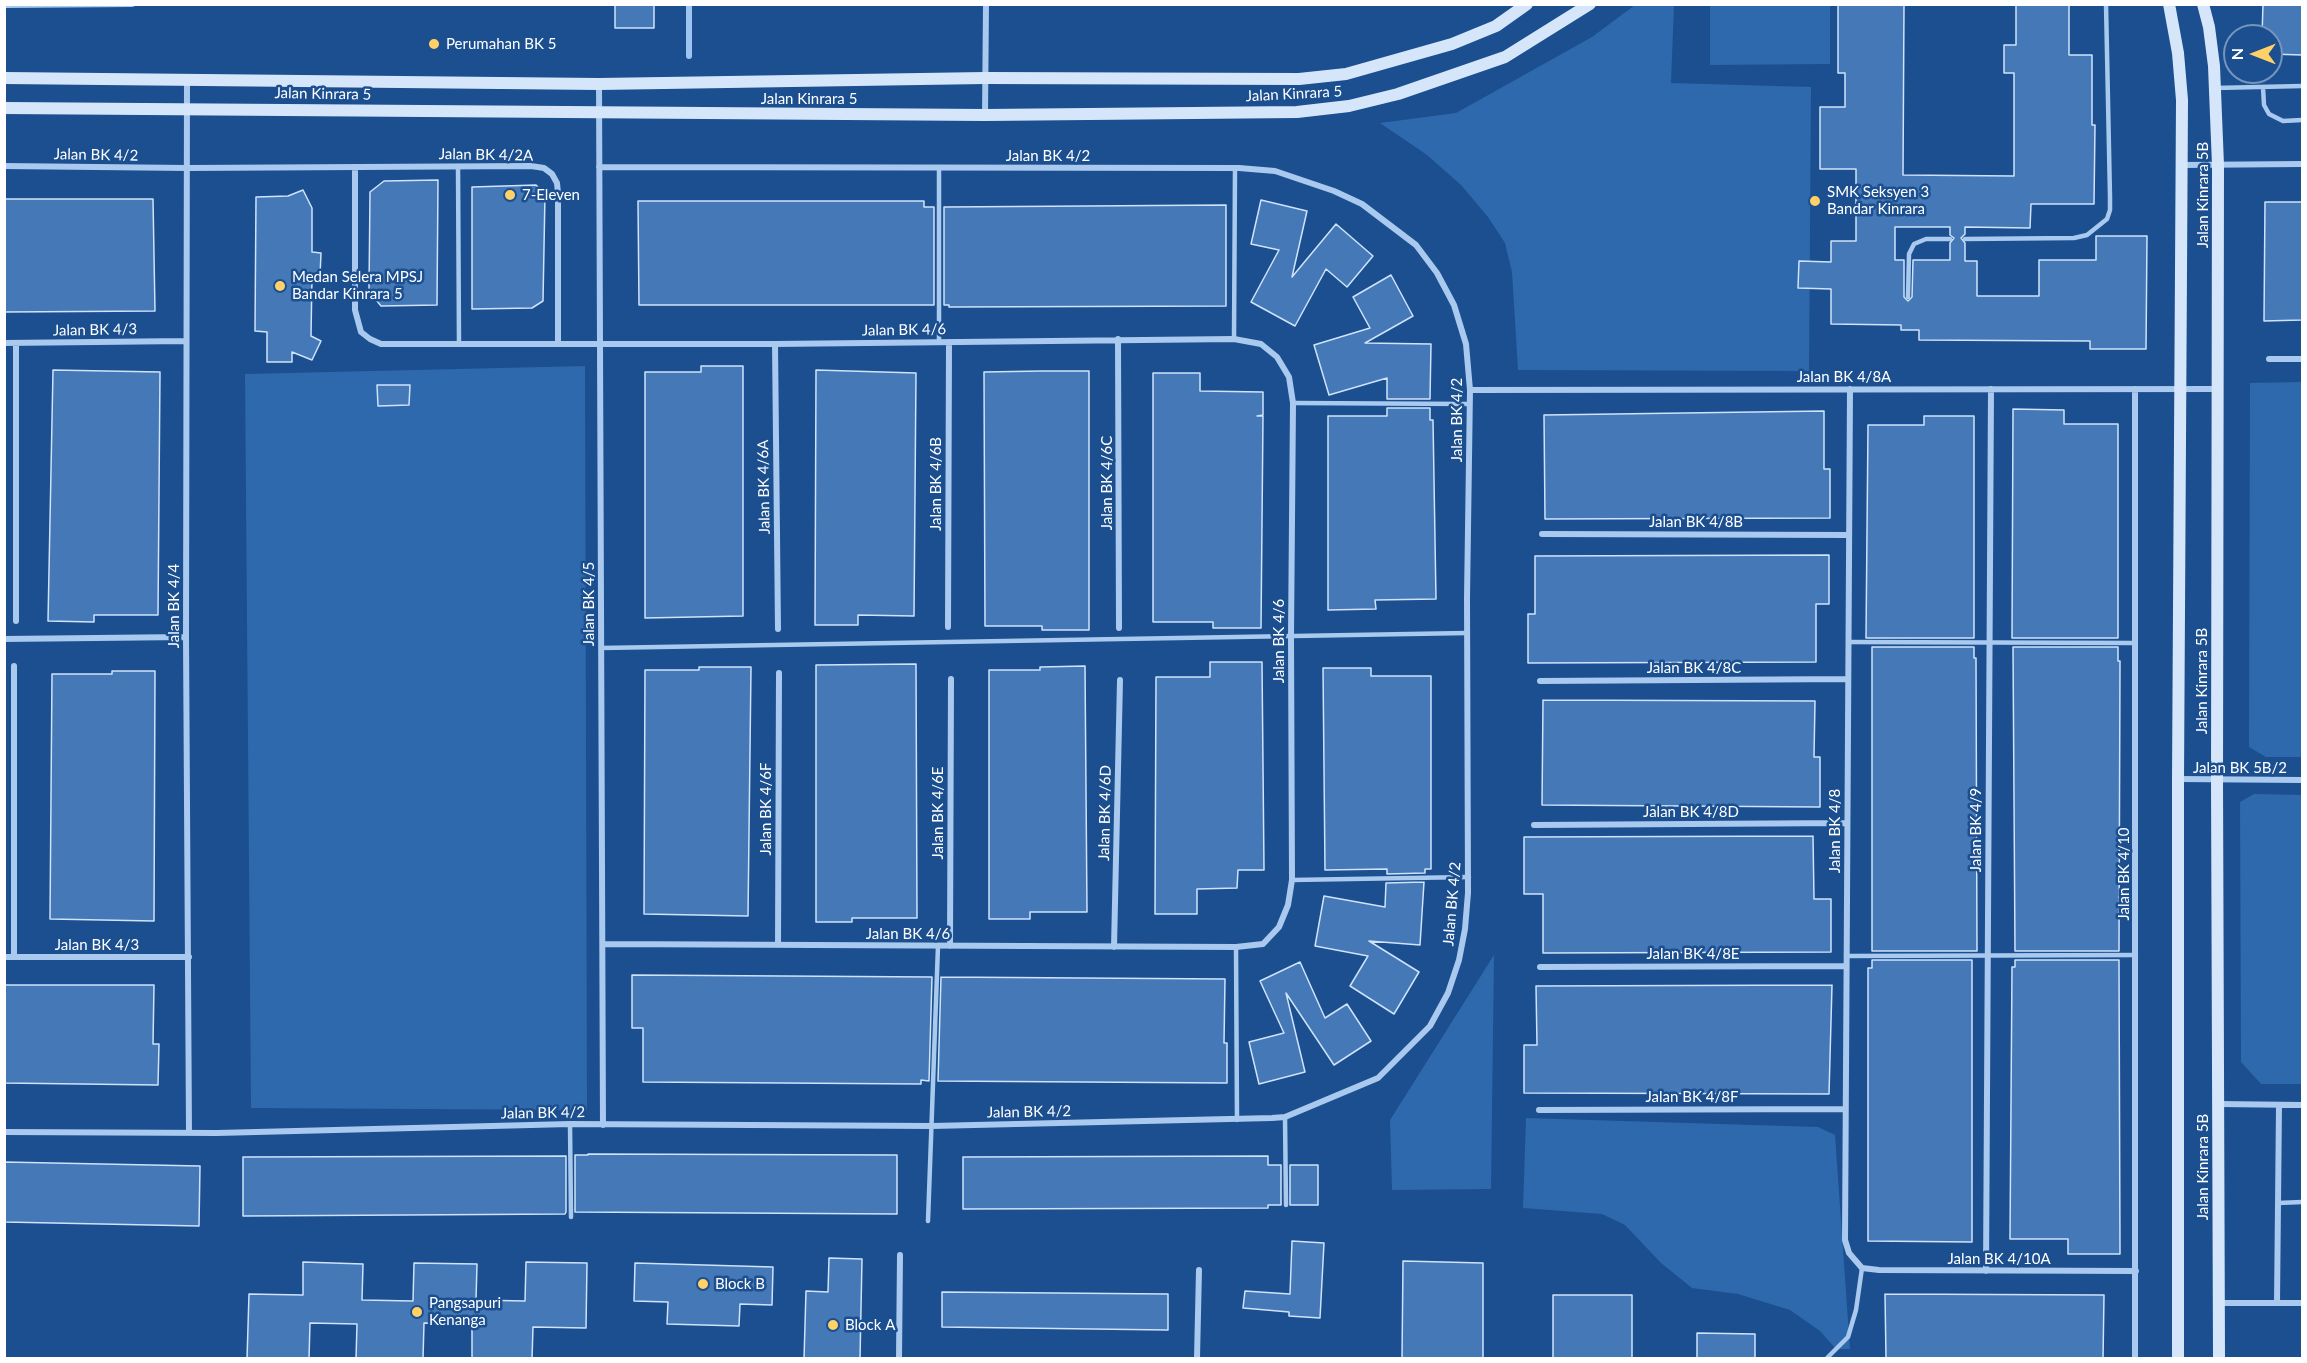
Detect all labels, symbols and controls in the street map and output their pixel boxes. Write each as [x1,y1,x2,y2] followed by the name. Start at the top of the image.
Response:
[2223,24,2283,84] north arrow
[446,35,556,53] place label: Perumahan BK 5
[427,37,441,51] marker: Perumahan BK 5
[2227,48,2246,60] text: N
[1245,82,1343,106] street label: Jalan Kinrara 5
[274,84,372,104] street label: Jalan Kinrara 5
[761,90,857,108] street label: Jalan Kinrara 5
[2194,142,2212,248] street label: Jalan Kinrara 5B
[54,145,138,165] street label: Jalan BK 4/2
[439,145,533,165] street label: Jalan BK 4/2A
[1006,147,1090,165] street label: Jalan BK 4/2
[1827,183,1929,218] place label: SMK Seksyen 3 Bandar Kinrara
[522,186,580,204] place label: 7-Eleven
[503,188,517,202] marker: 7-Eleven
[1808,194,1822,208] marker: SMK Seksyen 3 Bandar Kinrara
[292,268,423,303] place label: Medan Selera MPSJ Bandar Kinrara 5
[273,279,287,293] marker: Medan Selera MPSJ Bandar Kinrara 5
[53,320,137,340] street label: Jalan BK 4/3
[862,320,946,340] street label: Jalan BK 4/6
[1797,368,1891,386] street label: Jalan BK 4/8A
[1448,378,1466,462] street label: Jalan BK 4/2
[1098,436,1116,530] street label: Jalan BK 4/6C
[927,437,945,531] street label: Jalan BK 4/6B
[754,440,774,534] street label: Jalan BK 4/6A
[1649,513,1743,531] street label: Jalan BK 4/8B
[580,562,598,646] street label: Jalan BK 4/5
[165,564,183,648] street label: Jalan BK 4/4
[1270,599,1288,683] street label: Jalan BK 4/6
[2193,628,2211,734] street label: Jalan Kinrara 5B
[1647,659,1741,677] street label: Jalan BK 4/8C
[2193,759,2287,777] street label: Jalan BK 5B/2
[757,763,775,855] street label: Jalan BK 4/6F
[1095,765,1115,861] street label: Jalan BK 4/6D
[929,766,947,860] street label: Jalan BK 4/6E
[1967,788,1985,872] street label: Jalan BK 4/9
[1826,789,1844,873] street label: Jalan BK 4/8
[1643,803,1739,821] street label: Jalan BK 4/8D
[2115,827,2133,921] street label: Jalan BK 4/10
[1439,861,1465,947] street label: Jalan BK 4/2
[866,925,950,943] street label: Jalan BK 4/6
[55,936,139,954] street label: Jalan BK 4/3
[1646,945,1740,963] street label: Jalan BK 4/8E
[1646,1088,1738,1106] street label: Jalan BK 4/8F
[987,1102,1071,1122] street label: Jalan BK 4/2
[501,1103,585,1123] street label: Jalan BK 4/2
[2194,1114,2212,1220] street label: Jalan Kinrara 5B
[1947,1250,2051,1268] street label: Jalan BK 4/10A
[715,1275,765,1293] place label: Block B
[696,1277,710,1291] marker: Block B
[429,1294,501,1329] place label: Pangsapuri Kenanga
[410,1305,424,1319] marker: Pangsapuri Kenanga
[845,1316,895,1334] place label: Block A
[826,1318,840,1332] marker: Block A

